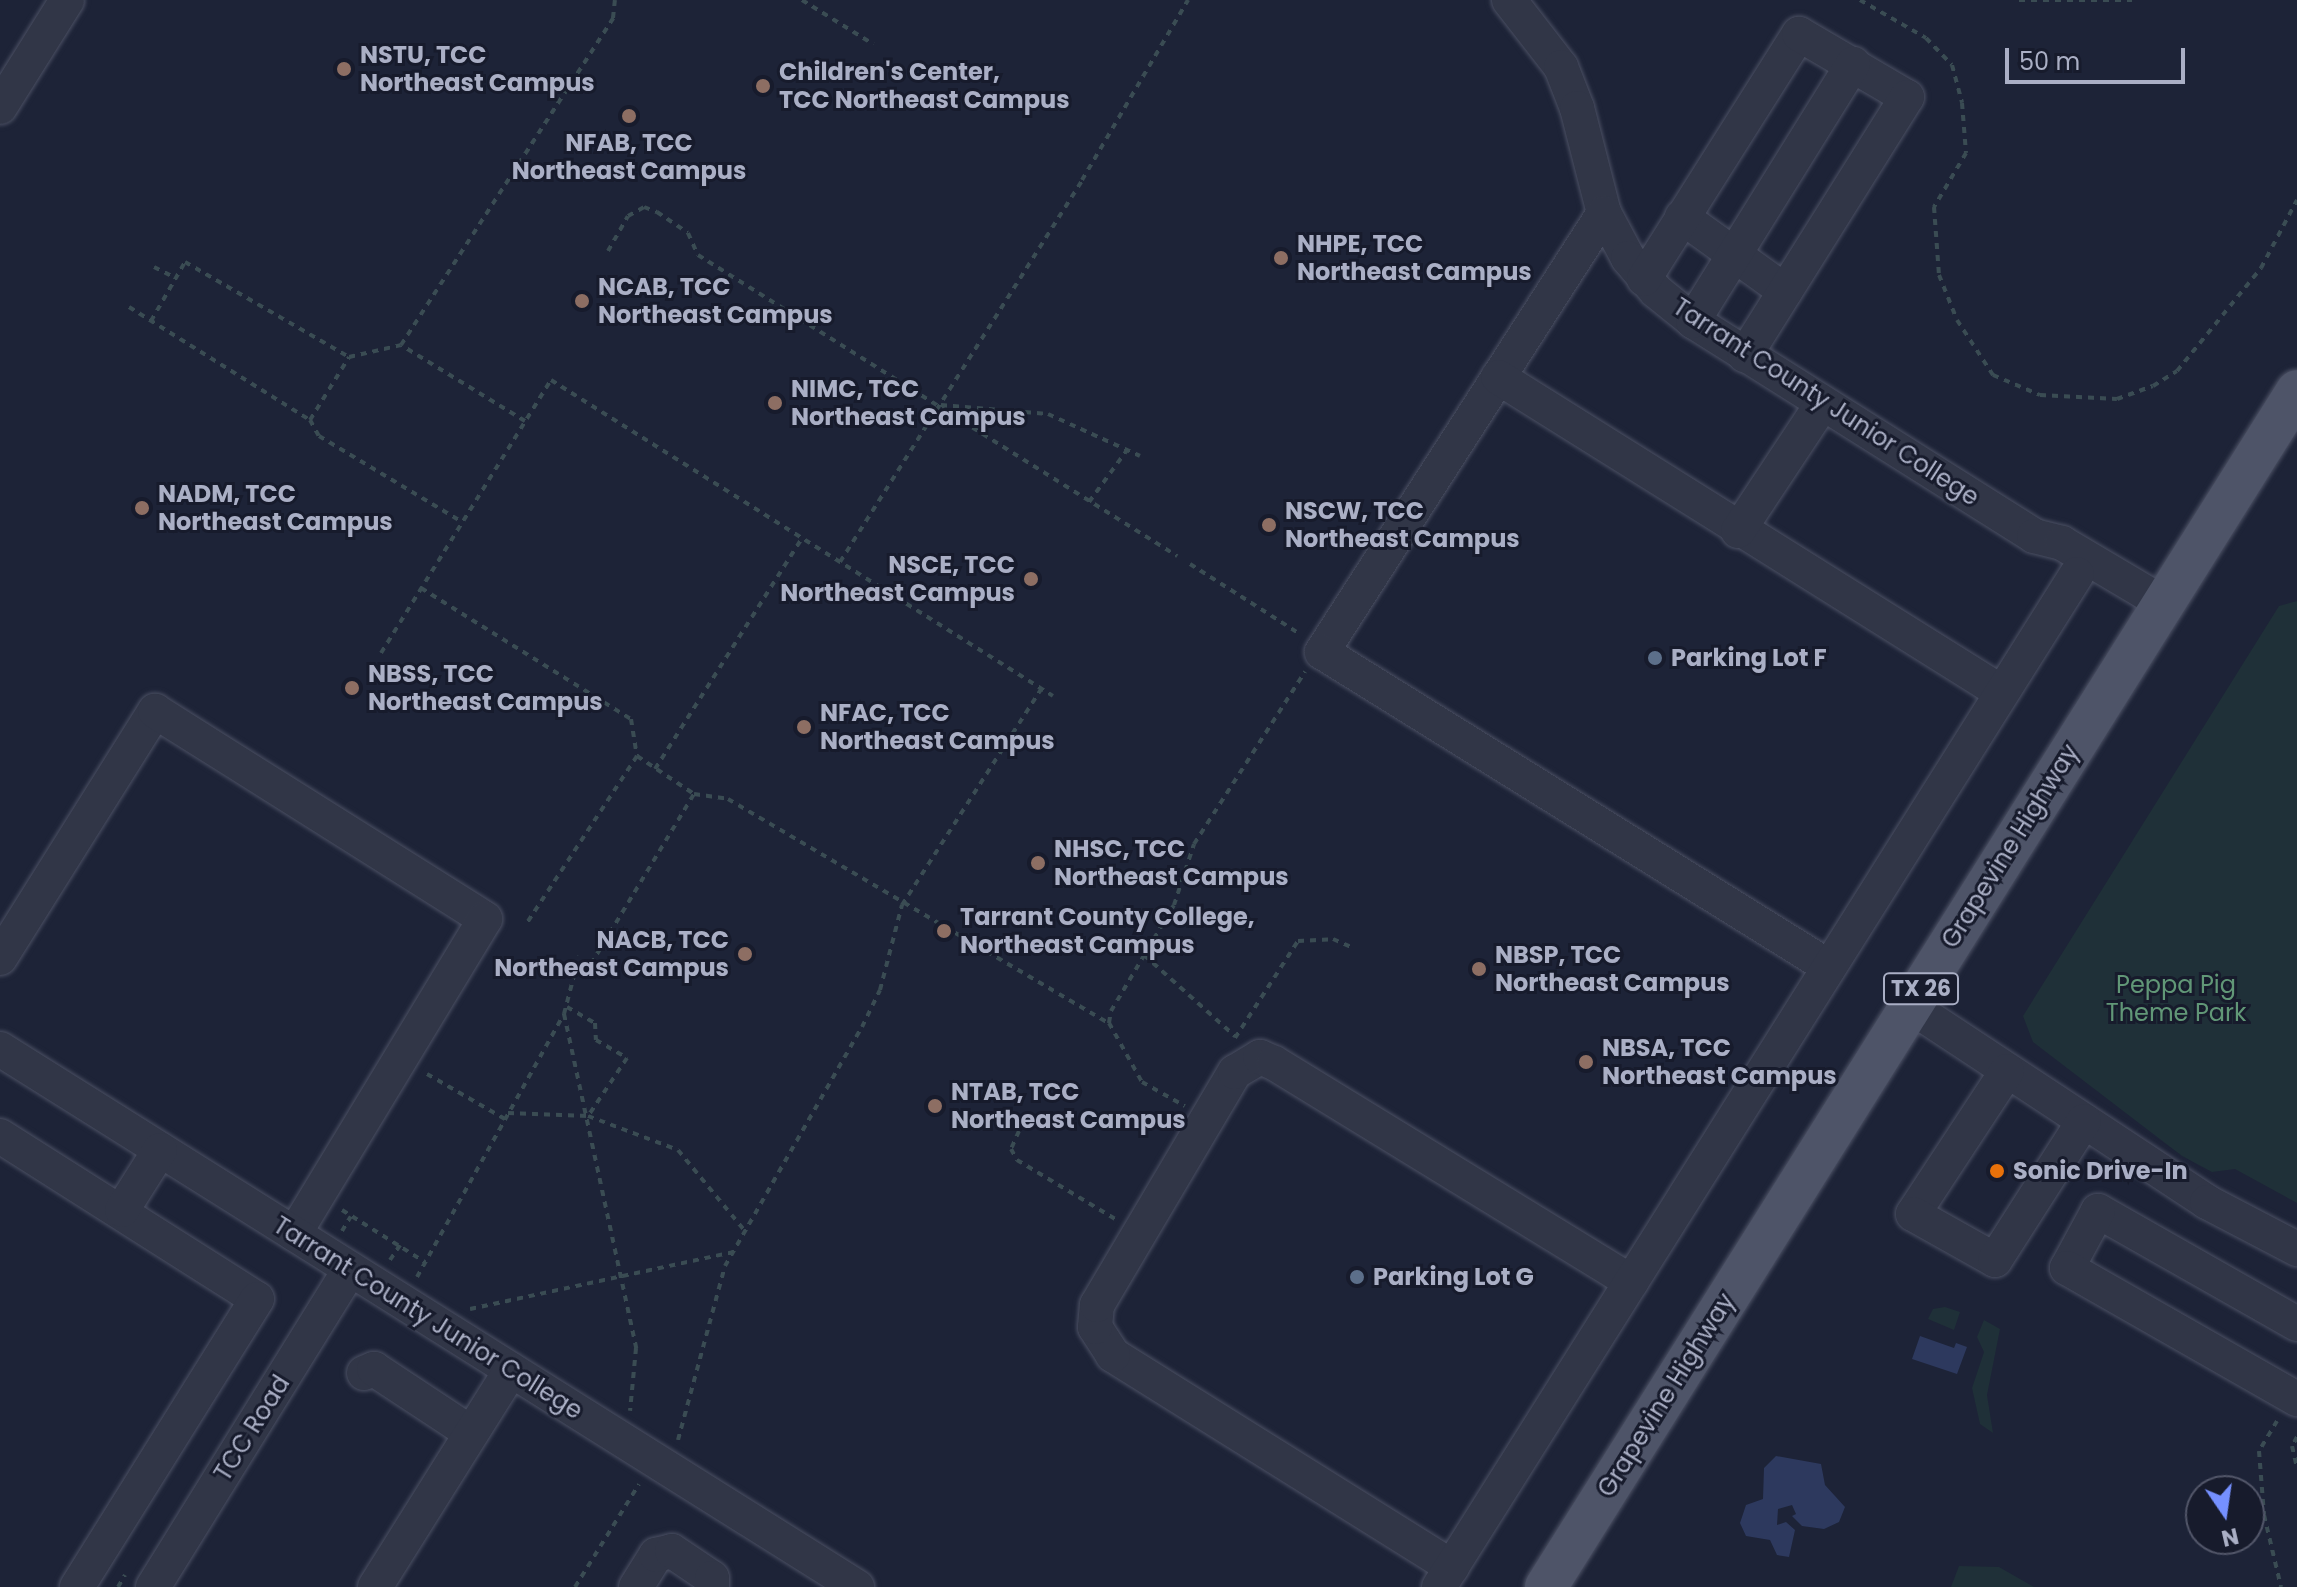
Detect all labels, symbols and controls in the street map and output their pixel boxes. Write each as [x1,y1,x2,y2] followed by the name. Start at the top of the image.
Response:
[2009,32,2189,82] scale bar
[360,41,595,97] place label: NSTU, TCC Northeast Campus
[2019,45,2080,78] text: 50 m
[779,58,1070,114] place label: Children's Center, TCC Northeast Campus
[335,60,353,78] marker: NSTU, TCC Northeast Campus
[754,77,772,95] marker: Children's Center, TCC Northeast Campus
[620,107,638,125] marker: NFAB, TCC Northeast Campus
[512,129,746,185] place label: NFAB, TCC Northeast Campus
[1297,230,1532,286] place label: NHPE, TCC Northeast Campus
[1272,249,1290,267] marker: NHPE, TCC Northeast Campus
[598,273,833,329] place label: NCAB, TCC Northeast Campus
[573,292,591,310] marker: NCAB, TCC Northeast Campus
[1668,292,1984,512] street label: Tarrant County Junior College
[791,375,1026,431] place label: NIMC, TCC Northeast Campus
[766,394,784,412] marker: NIMC, TCC Northeast Campus
[158,480,393,536] place label: NADM, TCC Northeast Campus
[1285,497,1520,553] place label: NSCW, TCC Northeast Campus
[133,499,151,517] marker: NADM, TCC Northeast Campus
[1260,516,1278,534] marker: NSCW, TCC Northeast Campus
[780,551,1015,607] place label: NSCE, TCC Northeast Campus
[1022,570,1040,588] marker: NSCE, TCC Northeast Campus
[1671,644,1827,672] place label: Parking Lot F
[1646,649,1664,667] marker: Parking Lot F
[368,660,603,716] place label: NBSS, TCC Northeast Campus
[343,679,361,697] marker: NBSS, TCC Northeast Campus
[820,699,1055,755] place label: NFAC, TCC Northeast Campus
[795,718,813,736] marker: NFAC, TCC Northeast Campus
[1936,739,2084,953] street label: Grapevine Highway
[1054,835,1289,891] place label: NHSC, TCC Northeast Campus
[1029,854,1047,872] marker: NHSC, TCC Northeast Campus
[960,903,1255,959] place label: Tarrant County College, Northeast Campus
[935,922,953,940] marker: Tarrant County College, Northeast Campus
[494,926,729,982] place label: NACB, TCC Northeast Campus
[1495,941,1730,997] place label: NBSP, TCC Northeast Campus
[736,945,754,963] marker: NACB, TCC Northeast Campus
[1470,960,1488,978] marker: NBSP, TCC Northeast Campus
[1883,971,1959,1007] road number: TX 26
[2106,971,2246,1027] park label: Peppa Pig Theme Park
[1602,1034,1837,1090] place label: NBSA, TCC Northeast Campus
[1577,1053,1595,1071] marker: NBSA, TCC Northeast Campus
[951,1078,1186,1134] place label: NTAB, TCC Northeast Campus
[926,1097,944,1115] marker: NTAB, TCC Northeast Campus
[2013,1157,2188,1185] place label: Sonic Drive-In
[1988,1162,2006,1180] marker: Sonic Drive-In
[268,1211,588,1425] street label: Tarrant County Junior College
[1373,1263,1534,1291] place label: Parking Lot G
[1348,1268,1366,1286] marker: Parking Lot G
[1592,1288,1740,1502] street label: Grapevine Highway
[208,1370,296,1486] street label: TCC Road
[2185,1475,2265,1555] north arrow
[2219,1520,2242,1554] text: N

